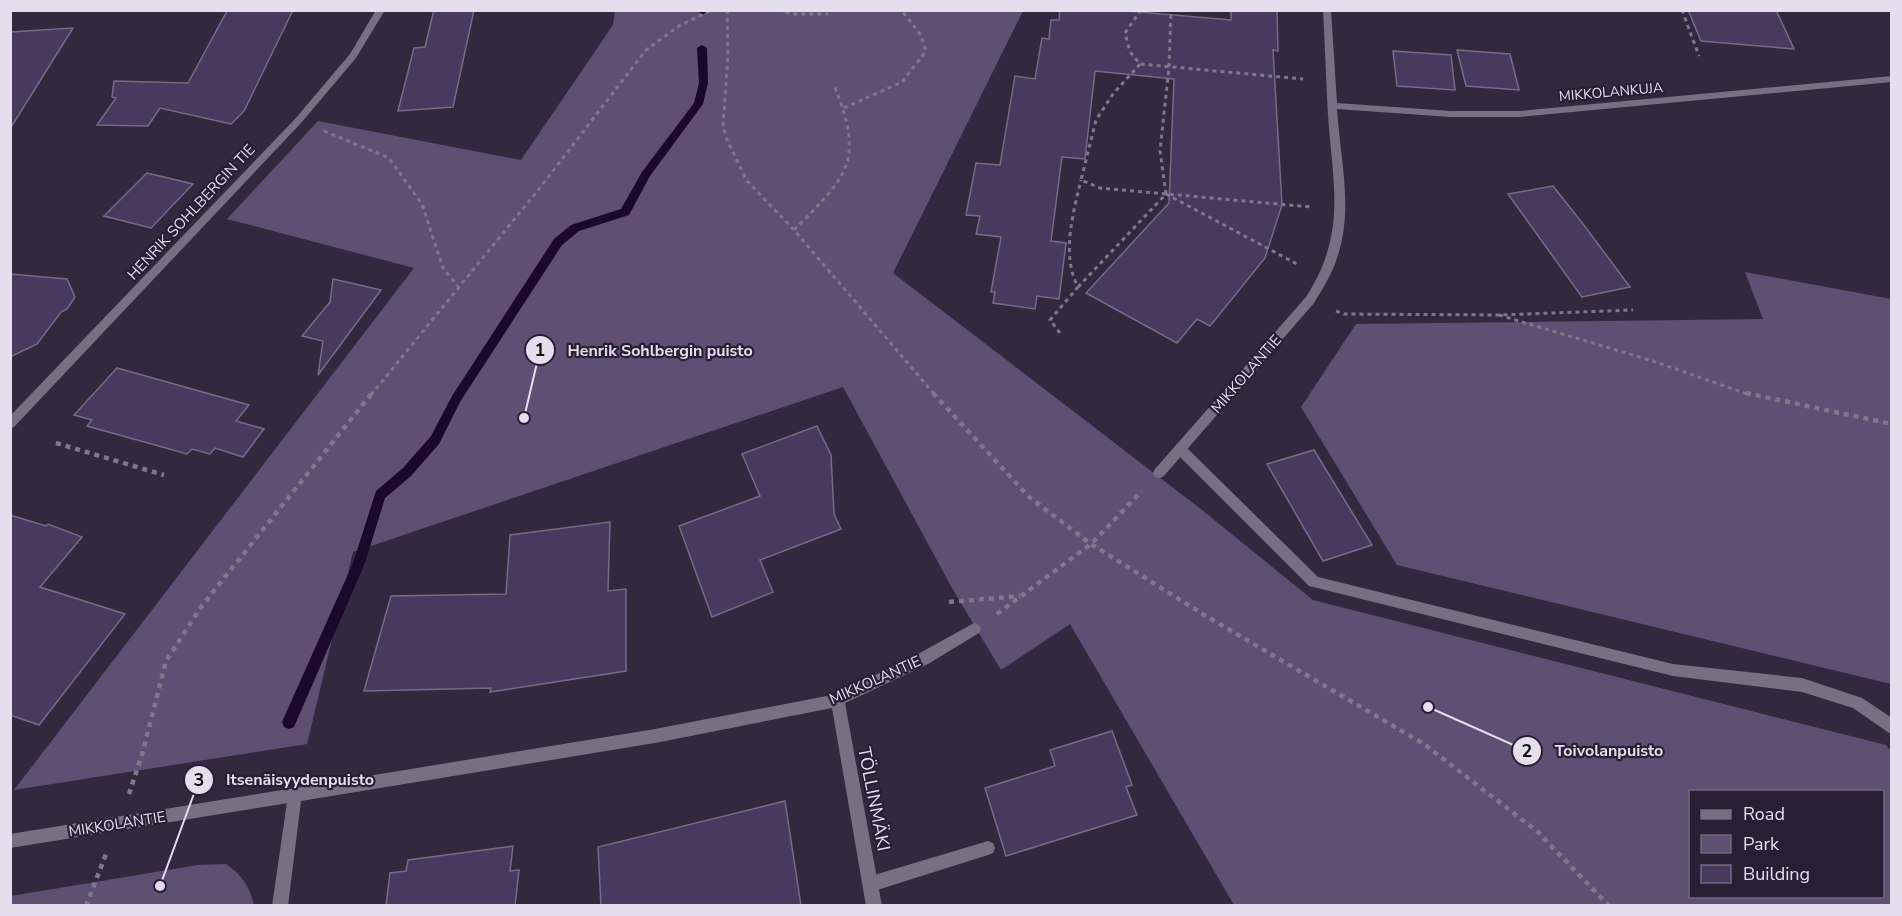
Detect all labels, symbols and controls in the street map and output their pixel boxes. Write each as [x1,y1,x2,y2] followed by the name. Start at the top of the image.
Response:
[1558,78,1664,106] street label: MIKKOLANKUJA
[123,140,259,284] street label: HENRIK SOHLBERGIN TIE
[1206,330,1286,418] street label: MIKKOLANTIE
[525,333,764,367] callout: Henrik Sohlbergin puisto
[535,338,545,362] text: 1
[567,340,753,362] text: Henrik Sohlbergin puisto
[826,651,924,709] street label: MIKKOLANTIE
[1512,734,1675,768] callout: Toivolanpuisto
[1522,739,1532,763] text: 2
[1555,740,1663,762] text: Toivolanpuisto
[852,745,896,853] street label: TÖLLINMÄKI
[184,763,386,797] callout: Itsenäisyydenpuisto
[194,768,204,792] text: 3
[226,769,374,791] text: Itsenäisyydenpuisto
[1689,790,1884,898] legend
[1743,802,1785,826] text: Road
[67,806,167,842] street label: MIKKOLANTIE
[1743,832,1780,856] text: Park
[1743,862,1810,886] text: Building

